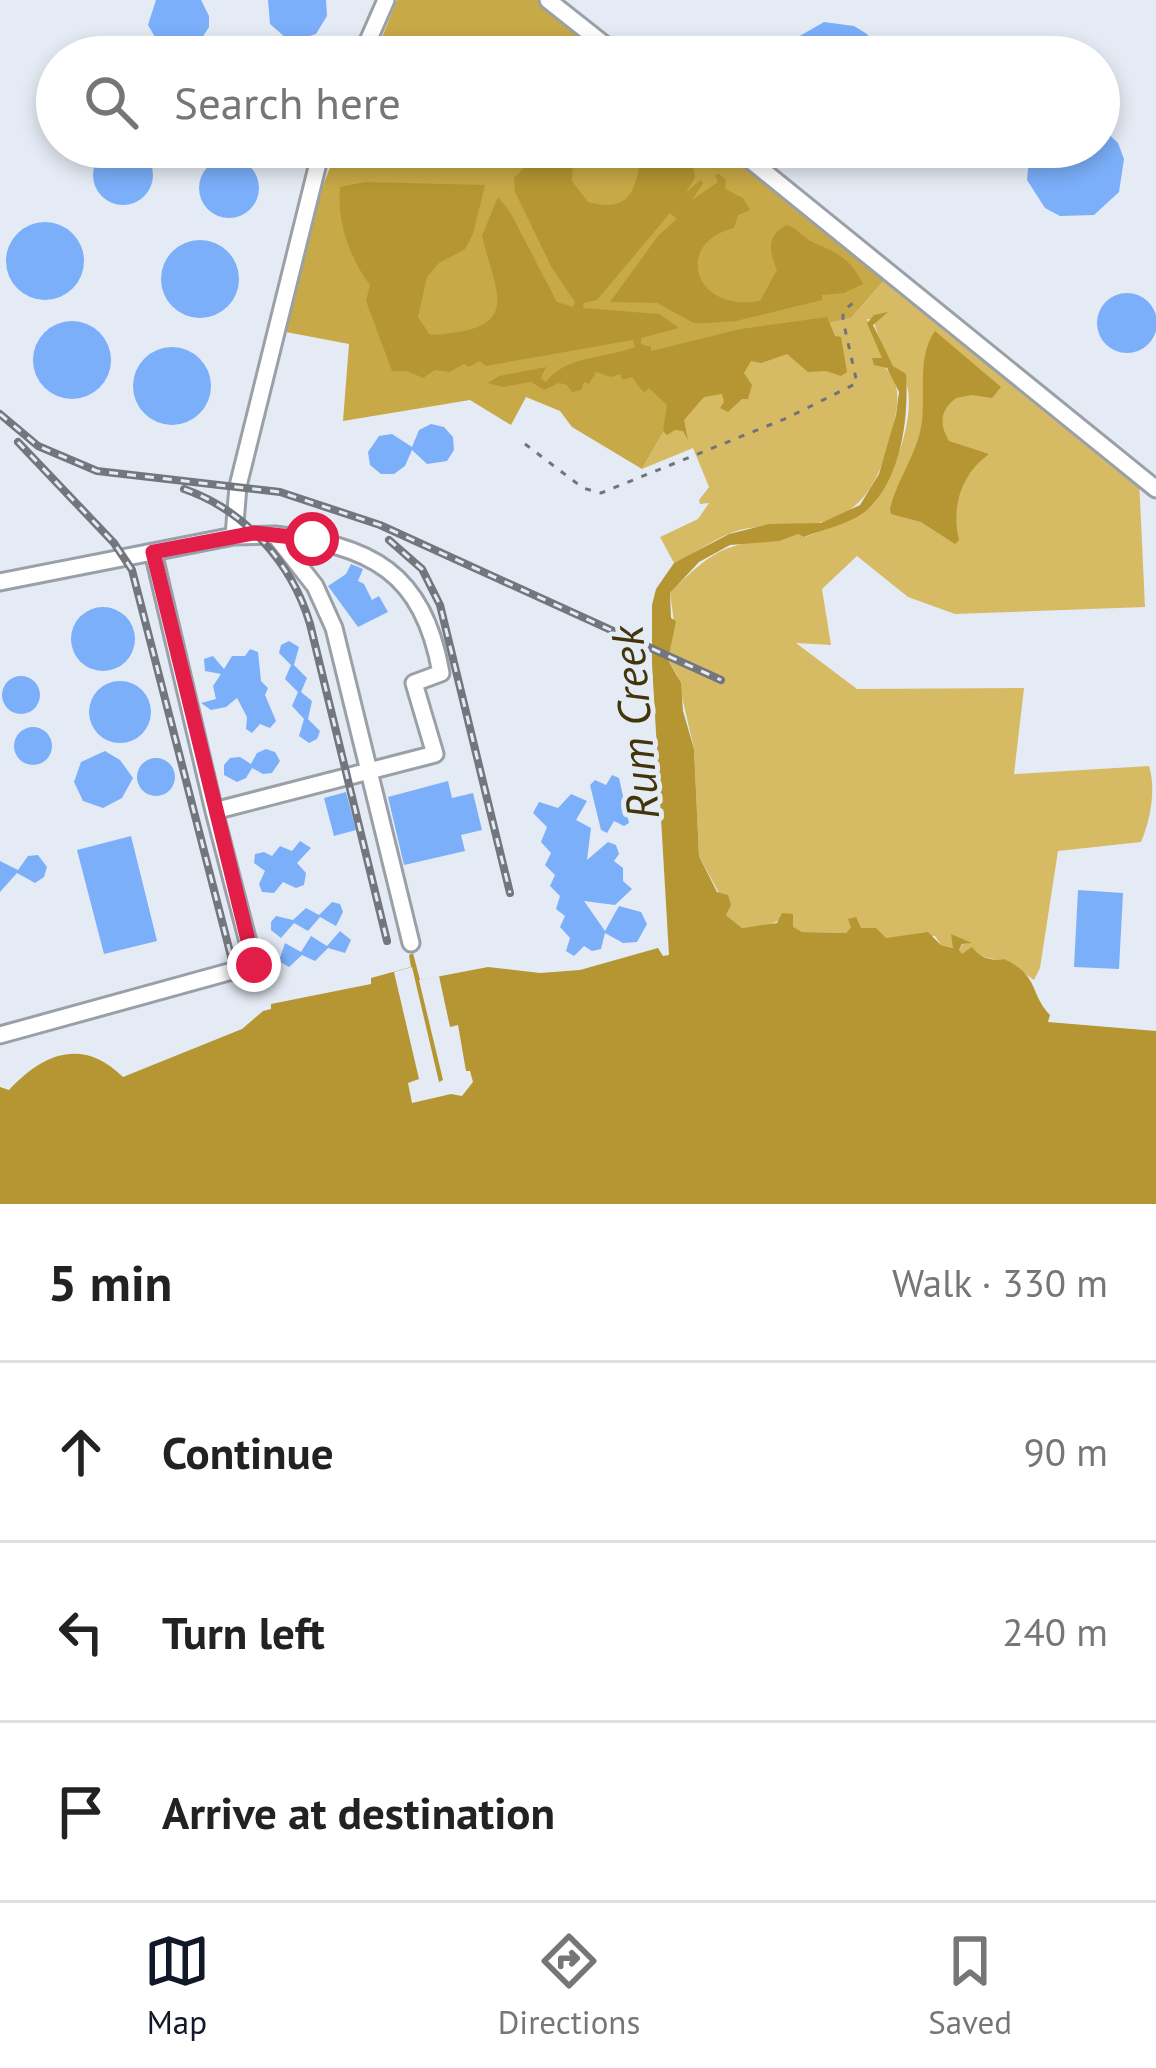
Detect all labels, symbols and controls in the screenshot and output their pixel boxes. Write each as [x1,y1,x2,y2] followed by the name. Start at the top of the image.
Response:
[36,36,1120,168] search box
[78,69,144,135] icon: search
[174,73,401,131] text: Search here
[285,512,339,566] route start
[597,622,671,822] water label: Rum Creek
[227,938,281,992] route end
[48,1249,172,1315] text: 5 min
[892,1257,1108,1308] text: Walk · 330 m
[48,1419,114,1485] icon: ahead
[162,1423,334,1481] text: Continue
[1023,1426,1108,1477] text: 90 m
[48,1599,114,1665] icon: left
[162,1603,325,1661] text: Turn left
[1002,1606,1108,1657] text: 240 m
[48,1779,114,1845] icon: arrive
[162,1783,555,1841] text: Arrive at destination
[144,1928,210,2043] tab: Map
[498,1928,640,2043] tab: Directions
[928,1928,1012,2043] tab: Saved

